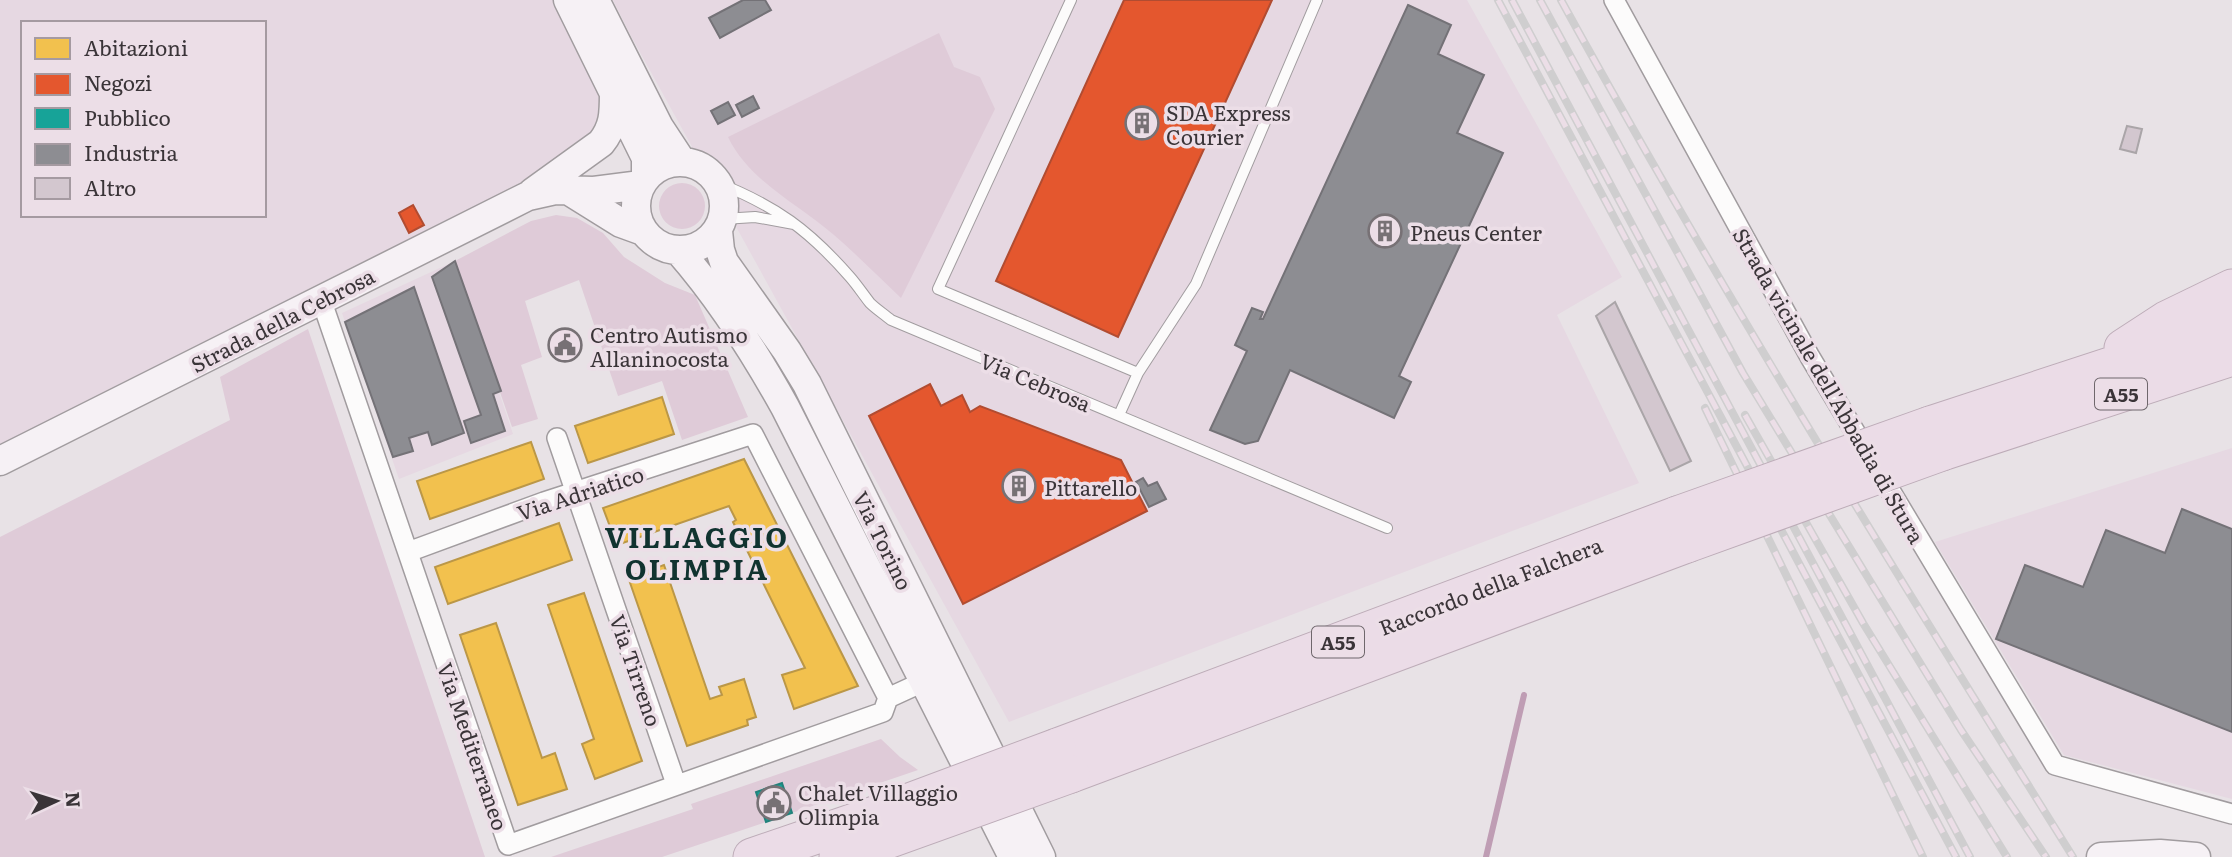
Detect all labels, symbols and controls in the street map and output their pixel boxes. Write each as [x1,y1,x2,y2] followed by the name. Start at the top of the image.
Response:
[21,21,266,217] legend
[84,31,188,62] text: Abitazioni
[84,66,152,97] text: Negozi
[1166,96,1291,151] place label: SDA Express Courier
[84,101,171,132] text: Pubblico
[1123,104,1161,142] building icon: SDA Express Courier
[84,136,178,167] text: Industria
[84,171,136,202] text: Altro
[1366,212,1404,250] building icon: Pneus Center
[1410,216,1542,247] place label: Pneus Center
[1727,221,1934,549] street label: Strada vicinale dell'Abbadia di Stura
[185,259,380,379] street label: Strada della Cebrosa
[590,318,748,373] place label: Centro Autismo Allaninocosta
[546,326,584,364] public building icon: Centro Autismo Allaninocosta
[976,344,1097,419] street label: Via Cebrosa
[2095,378,2147,410] road number: A55
[513,457,647,527] street label: Via Adriatico
[1000,467,1038,505] building icon: Pittarello
[1044,471,1137,502] place label: Pittarello
[847,485,921,595] street label: Via Torino
[605,515,789,589] district label: VILLAGGIO OLIMPIA
[1374,528,1607,642] street label: Raccordo della Falchera
[603,610,671,730] street label: Via Tirreno
[1312,626,1364,657] road number: A55
[431,658,517,834] street label: Via Mediterraneo
[21,766,91,836] north arrow
[798,776,958,831] place label: Chalet Villaggio Olimpia
[755,784,793,822] public building icon: Chalet Villaggio Olimpia
[59,791,88,809] text: N

